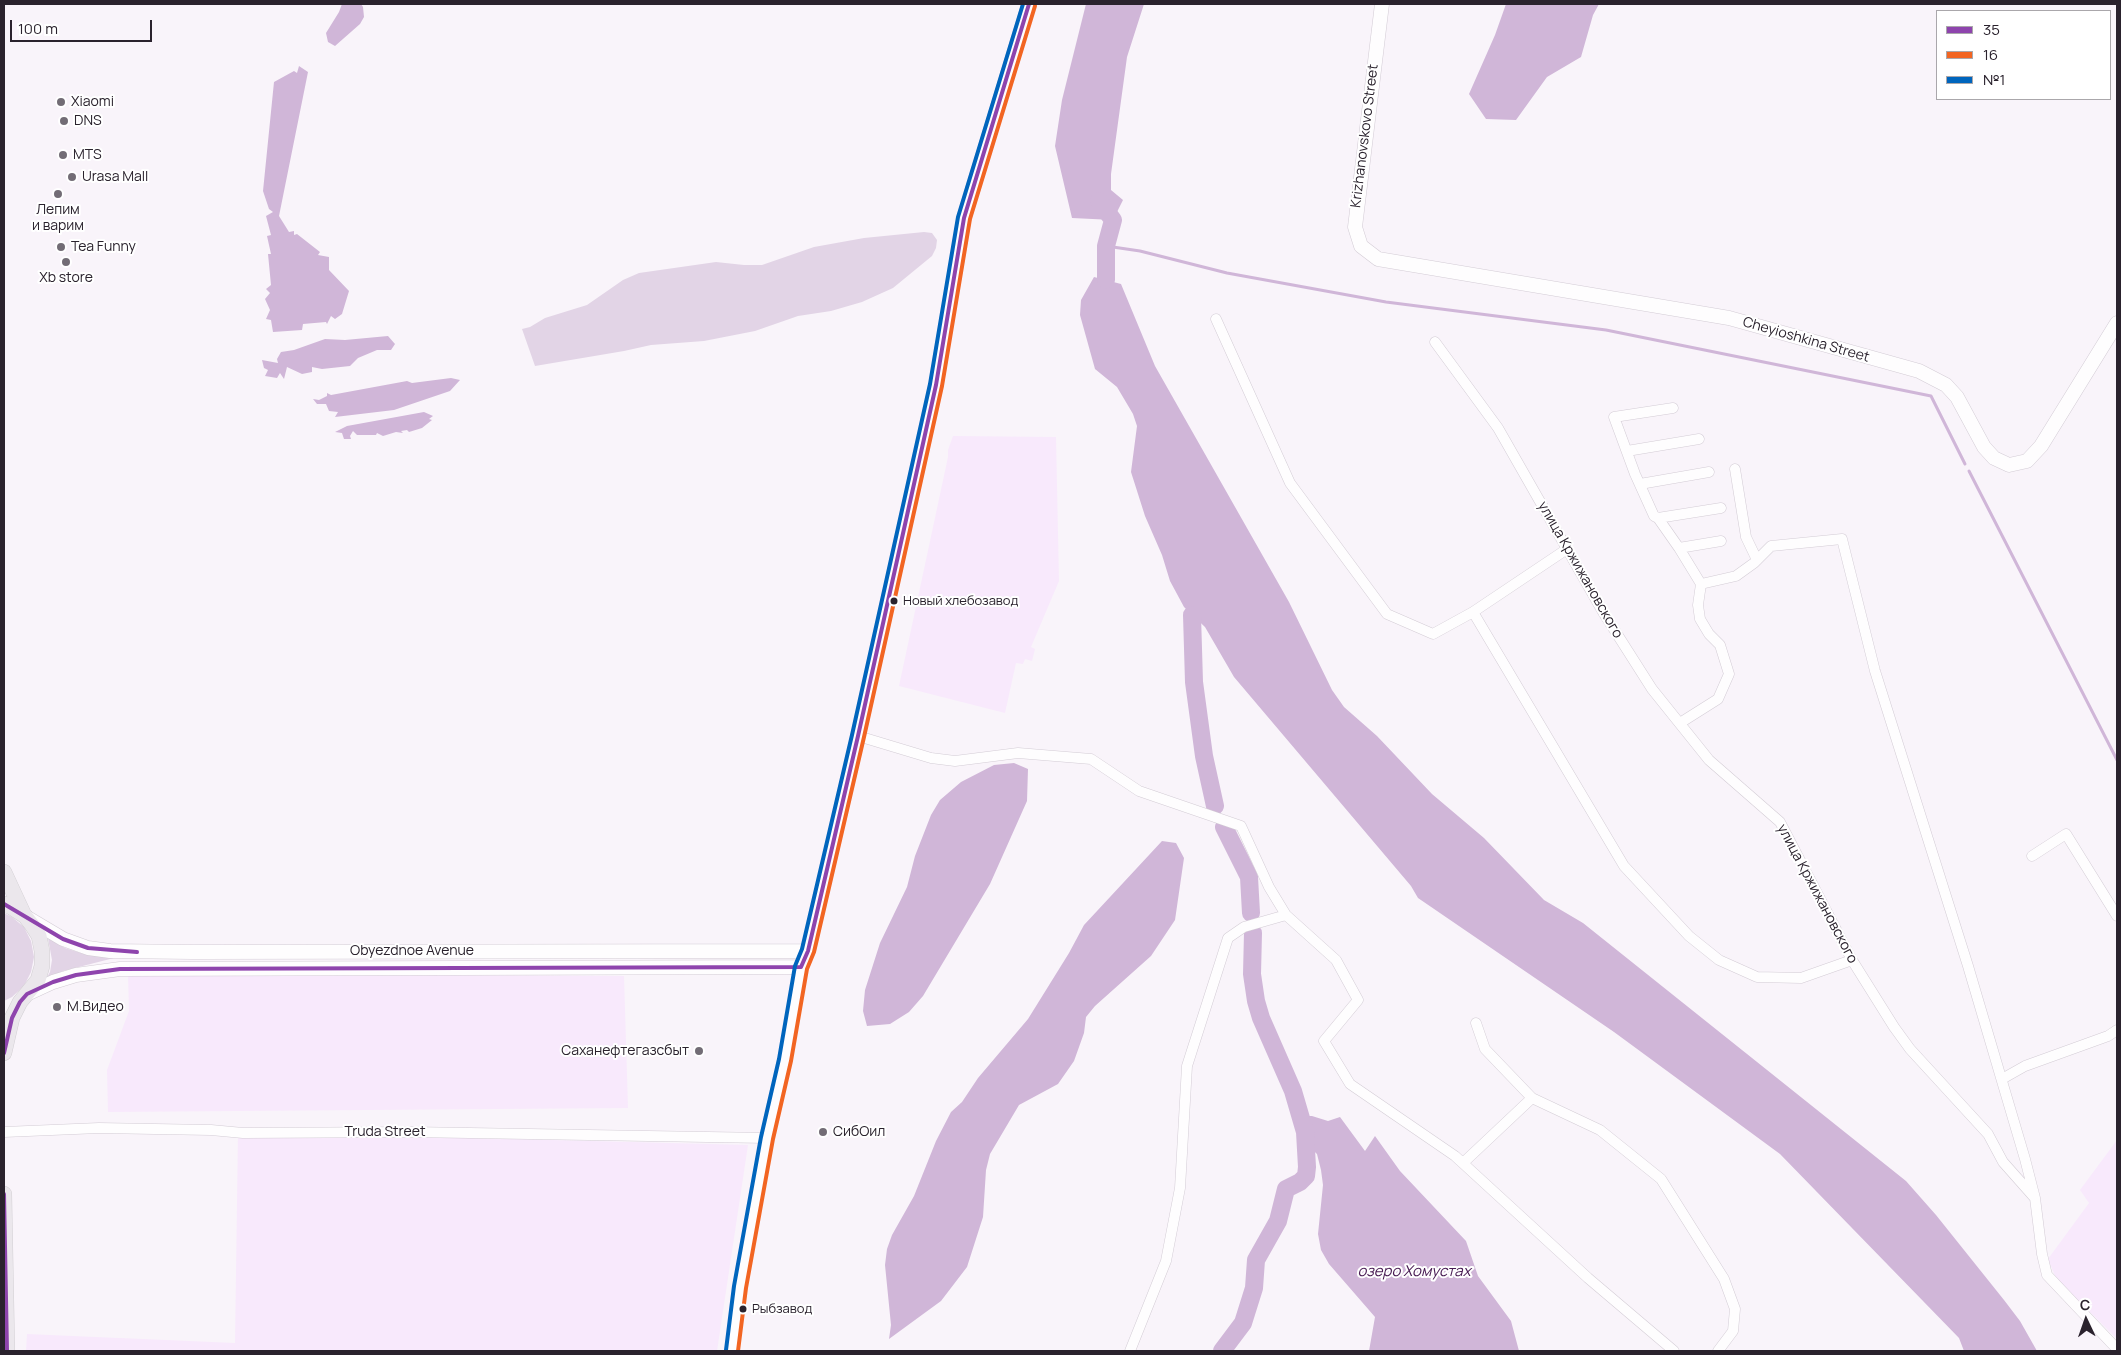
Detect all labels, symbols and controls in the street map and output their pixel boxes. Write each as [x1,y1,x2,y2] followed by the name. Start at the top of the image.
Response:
[12,10,155,42] scale bar
[1936,10,2111,100] legend
[18,18,58,39] text: 100 m
[1983,19,2000,40] text: 35
[1983,44,1998,65] text: 16
[1348,63,1382,209] street label: Krizhanovskovo Street
[1983,69,2005,90] text: №1
[71,94,114,110] place label: Xiaomi
[55,96,67,108] marker: Xiaomi
[74,113,102,129] place label: DNS
[58,115,70,127] marker: DNS
[73,147,102,163] place label: MTS
[57,149,69,161] marker: MTS
[82,169,148,185] place label: Urasa Mall
[66,171,78,183] marker: Urasa Mall
[52,188,64,200] marker: Лепим и варим
[32,202,84,234] place label: Лепим и варим
[71,239,136,255] place label: Tea Funny
[55,241,67,253] marker: Tea Funny
[60,256,72,268] marker: Xb store
[39,270,93,286] place label: Xb store
[1741,314,1871,366] street label: Cheyioshkina Street
[1534,499,1626,641] street label: улица Кржижановского
[903,593,1018,609] place label: Новый хлебозавод
[889,596,899,606] marker: Новый хлебозавод
[1773,822,1861,966] street label: улица Кржижановского
[350,943,474,959] street label: Obyezdnoe Avenue
[67,999,124,1015] place label: М.Видео
[51,1001,63,1013] marker: М.Видео
[561,1043,689,1059] place label: Саханефтегазсбыт
[693,1045,705,1057] marker: Саханефтегазсбыт
[344,1124,426,1140] street label: Truda Street
[833,1124,885,1140] place label: СибОил
[817,1126,829,1138] marker: СибОил
[1357,1263,1471,1281] water label: озеро Хомустах
[2061,1295,2111,1345] north arrow
[2080,1295,2091,1314] text: С
[752,1301,812,1317] place label: Рыбзавод
[738,1304,748,1314] marker: Рыбзавод

